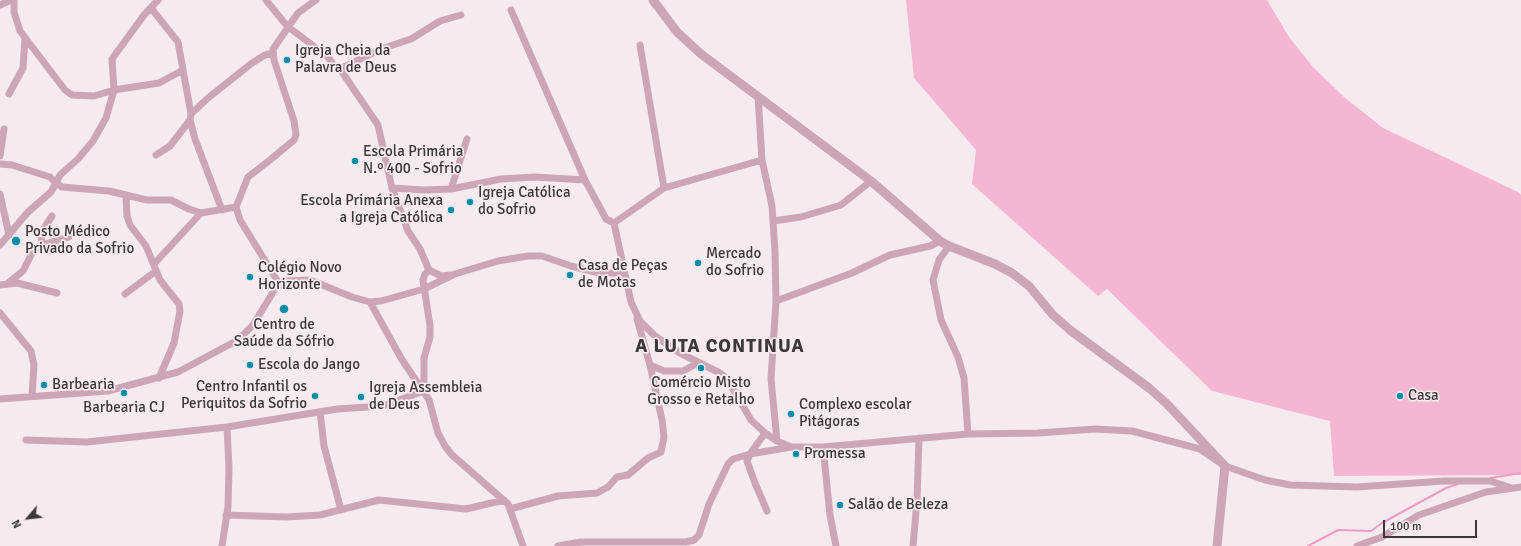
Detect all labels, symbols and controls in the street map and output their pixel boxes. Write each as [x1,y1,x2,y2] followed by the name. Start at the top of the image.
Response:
[295,42,396,77] place label: Igreja Cheia da Palavra de Deus
[282,55,292,65] marker: Igreja Cheia da Palavra de Deus
[363,143,463,178] place label: Escola Primária N.º 400 - Sofrio
[350,156,360,166] marker: Escola Primária N.º 400 - Sofrio
[478,184,571,219] place label: Igreja Católica do Sofrio
[300,192,443,227] place label: Escola Primária Anexa a Igreja Católica
[465,197,475,207] marker: Igreja Católica do Sofrio
[446,205,456,215] marker: Escola Primária Anexa a Igreja Católica
[25,223,134,258] place label: Posto Médico Privado da Sofrio
[10,235,22,247] marker: Posto Médico Privado da Sofrio
[706,245,764,280] place label: Mercado do Sofrio
[578,257,668,292] place label: Casa de Peças de Motas
[693,258,703,268] marker: Mercado do Sofrio
[258,259,342,294] place label: Colégio Novo Horizonte
[565,270,575,280] marker: Casa de Peças de Motas
[245,272,255,282] marker: Colégio Novo Horizonte
[278,303,290,315] marker: Centro de Saúde da Sófrio
[234,316,334,351] place label: Centro de Saúde da Sófrio
[635,336,805,358] district label: A LUTA CONTINUA
[258,356,360,374] place label: Escola do Jango
[245,360,255,370] marker: Escola do Jango
[696,363,706,373] marker: Comércio Misto Grosso e Retalho
[647,374,755,409] place label: Comércio Misto Grosso e Retalho
[52,376,115,394] place label: Barbearia
[181,378,307,413] place label: Centro Infantil os Periquitos da Sofrio
[369,379,482,414] place label: Igreja Assembleia de Deus
[39,380,49,390] marker: Barbearia
[1408,387,1439,405] place label: Casa
[119,388,129,398] marker: Barbearia CJ
[310,391,320,401] marker: Centro Infantil os Periquitos da Sofrio
[1395,391,1405,401] marker: Casa
[356,392,366,402] marker: Igreja Assembleia de Deus
[799,396,912,431] place label: Complexo escolar Pitágoras
[83,399,165,417] place label: Barbearia CJ
[786,409,796,419] marker: Complexo escolar Pitágoras
[804,445,866,463] place label: Promessa
[791,449,801,459] marker: Promessa
[848,496,948,514] place label: Salão de Beleza
[8,498,48,538] north arrow
[835,500,845,510] marker: Salão de Beleza
[1385,512,1479,538] scale bar
[9,517,24,530] text: N
[1390,519,1422,534] text: 100 m

